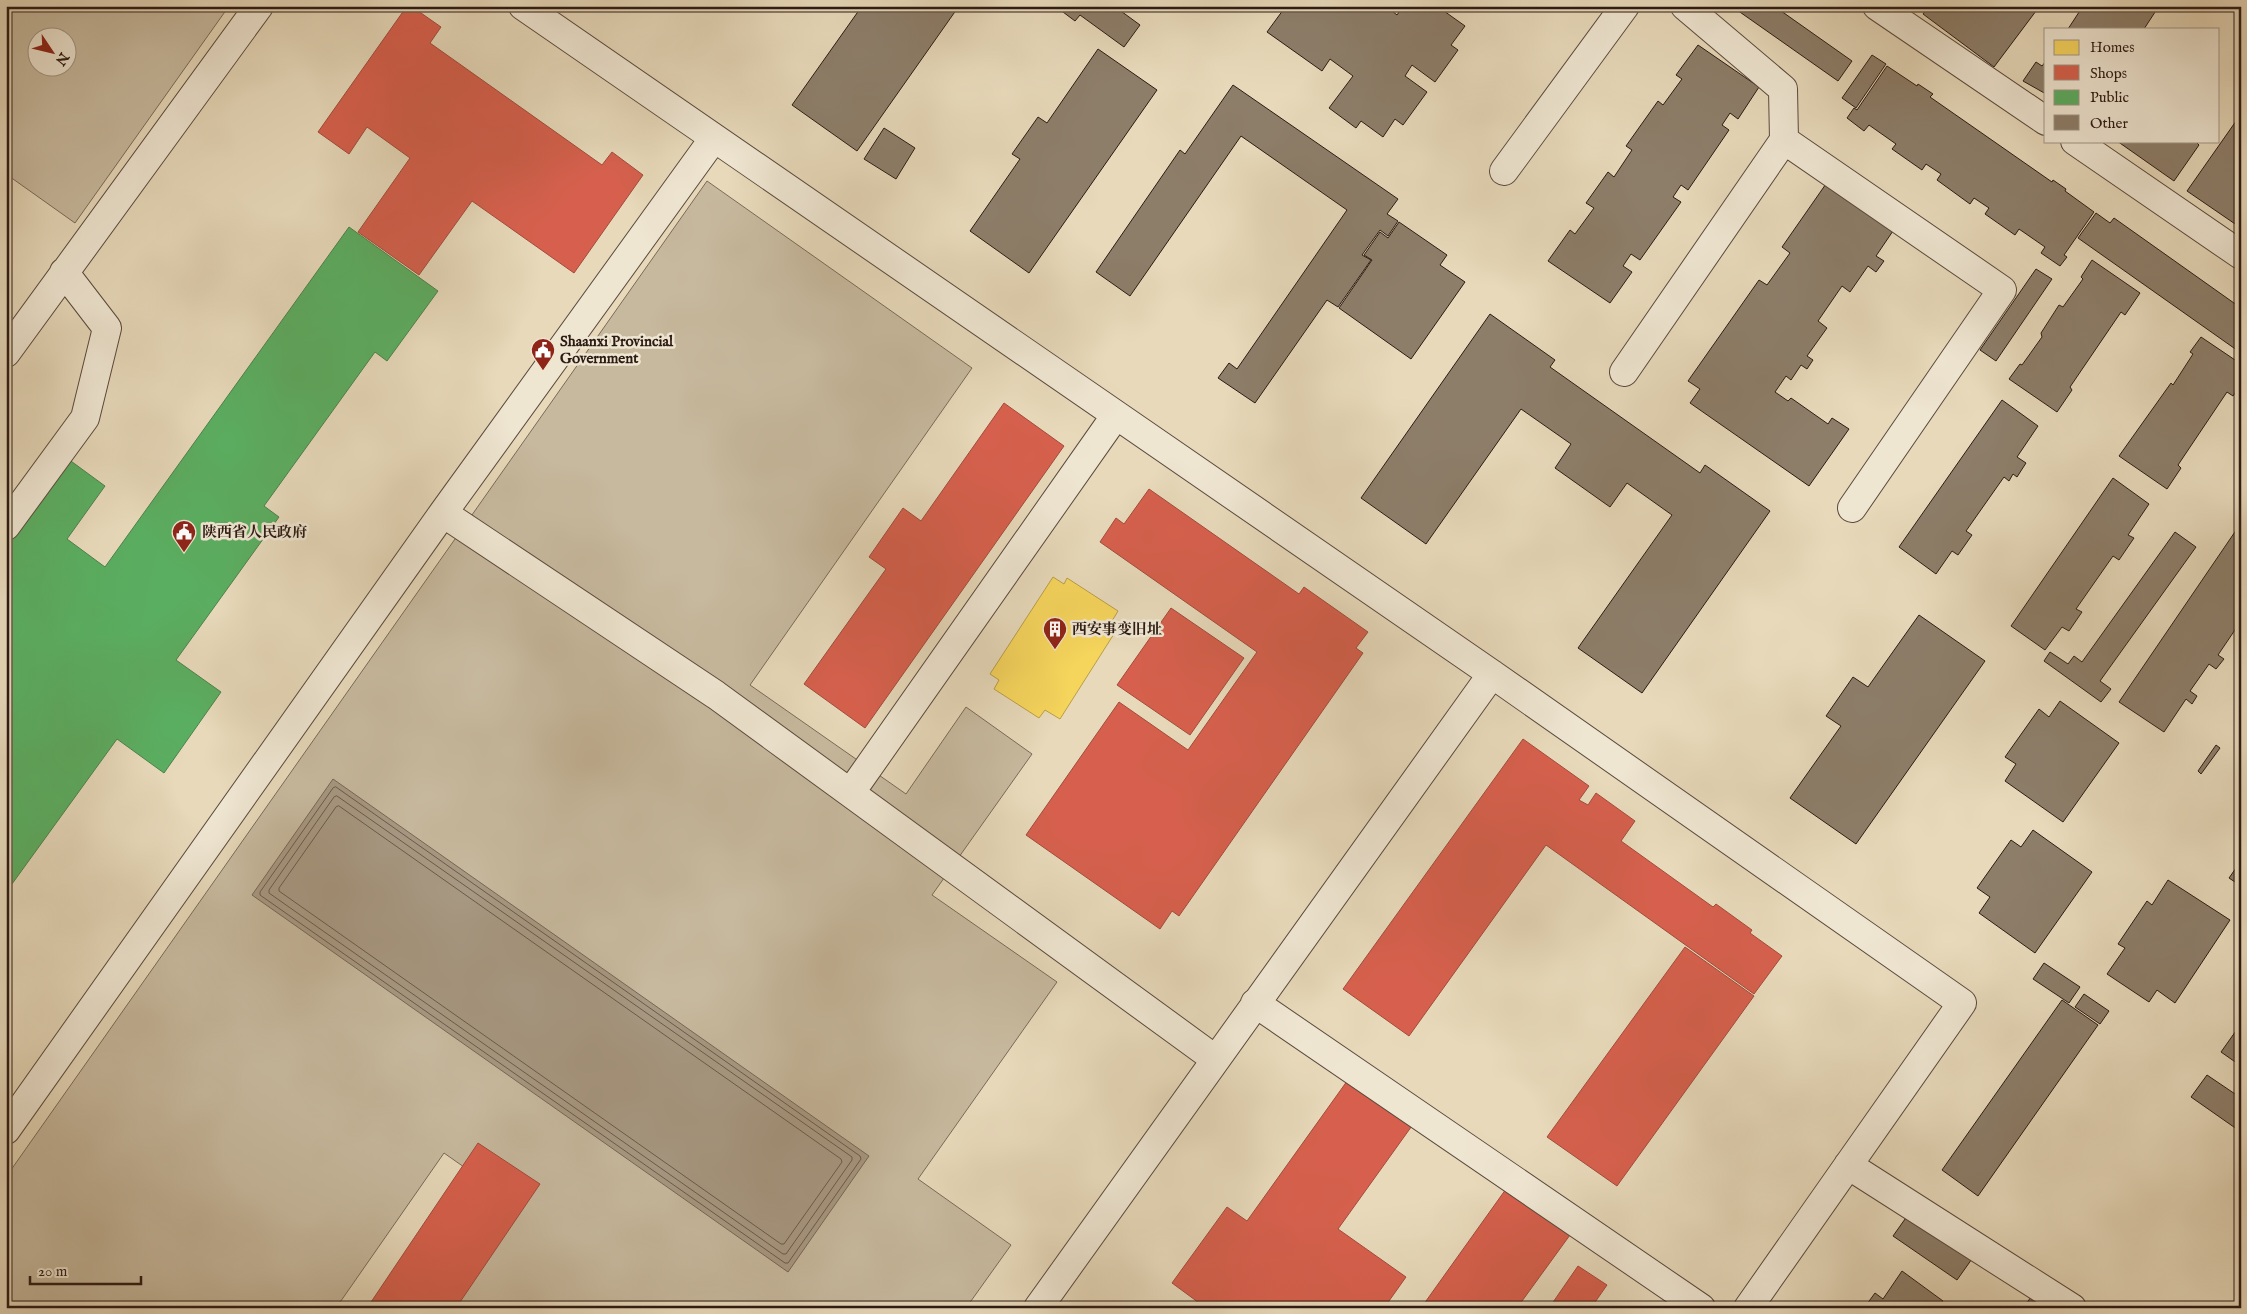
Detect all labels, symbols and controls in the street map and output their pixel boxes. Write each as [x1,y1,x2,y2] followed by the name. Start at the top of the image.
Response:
[28,28,78,78] north arrow
[2044,28,2220,142] legend
[2090,38,2134,57] text: Homes
[51,48,73,69] text: N
[2090,64,2127,83] text: Shops
[2090,88,2129,107] text: Public
[2090,114,2128,133] text: Other
[560,332,674,368] place label: Shaanxi Provincial Government
[530,337,556,371] public building icon: Shaanxi Provincial Government
[171,519,197,553] public building icon: 陕西省人民政府
[202,523,307,542] place label: 陕西省人民政府
[1042,616,1068,650] building icon: 西安事变旧址
[1072,620,1162,639] place label: 西安事变旧址
[30,1254,141,1286] scale bar
[38,1262,68,1281] text: 20 m

